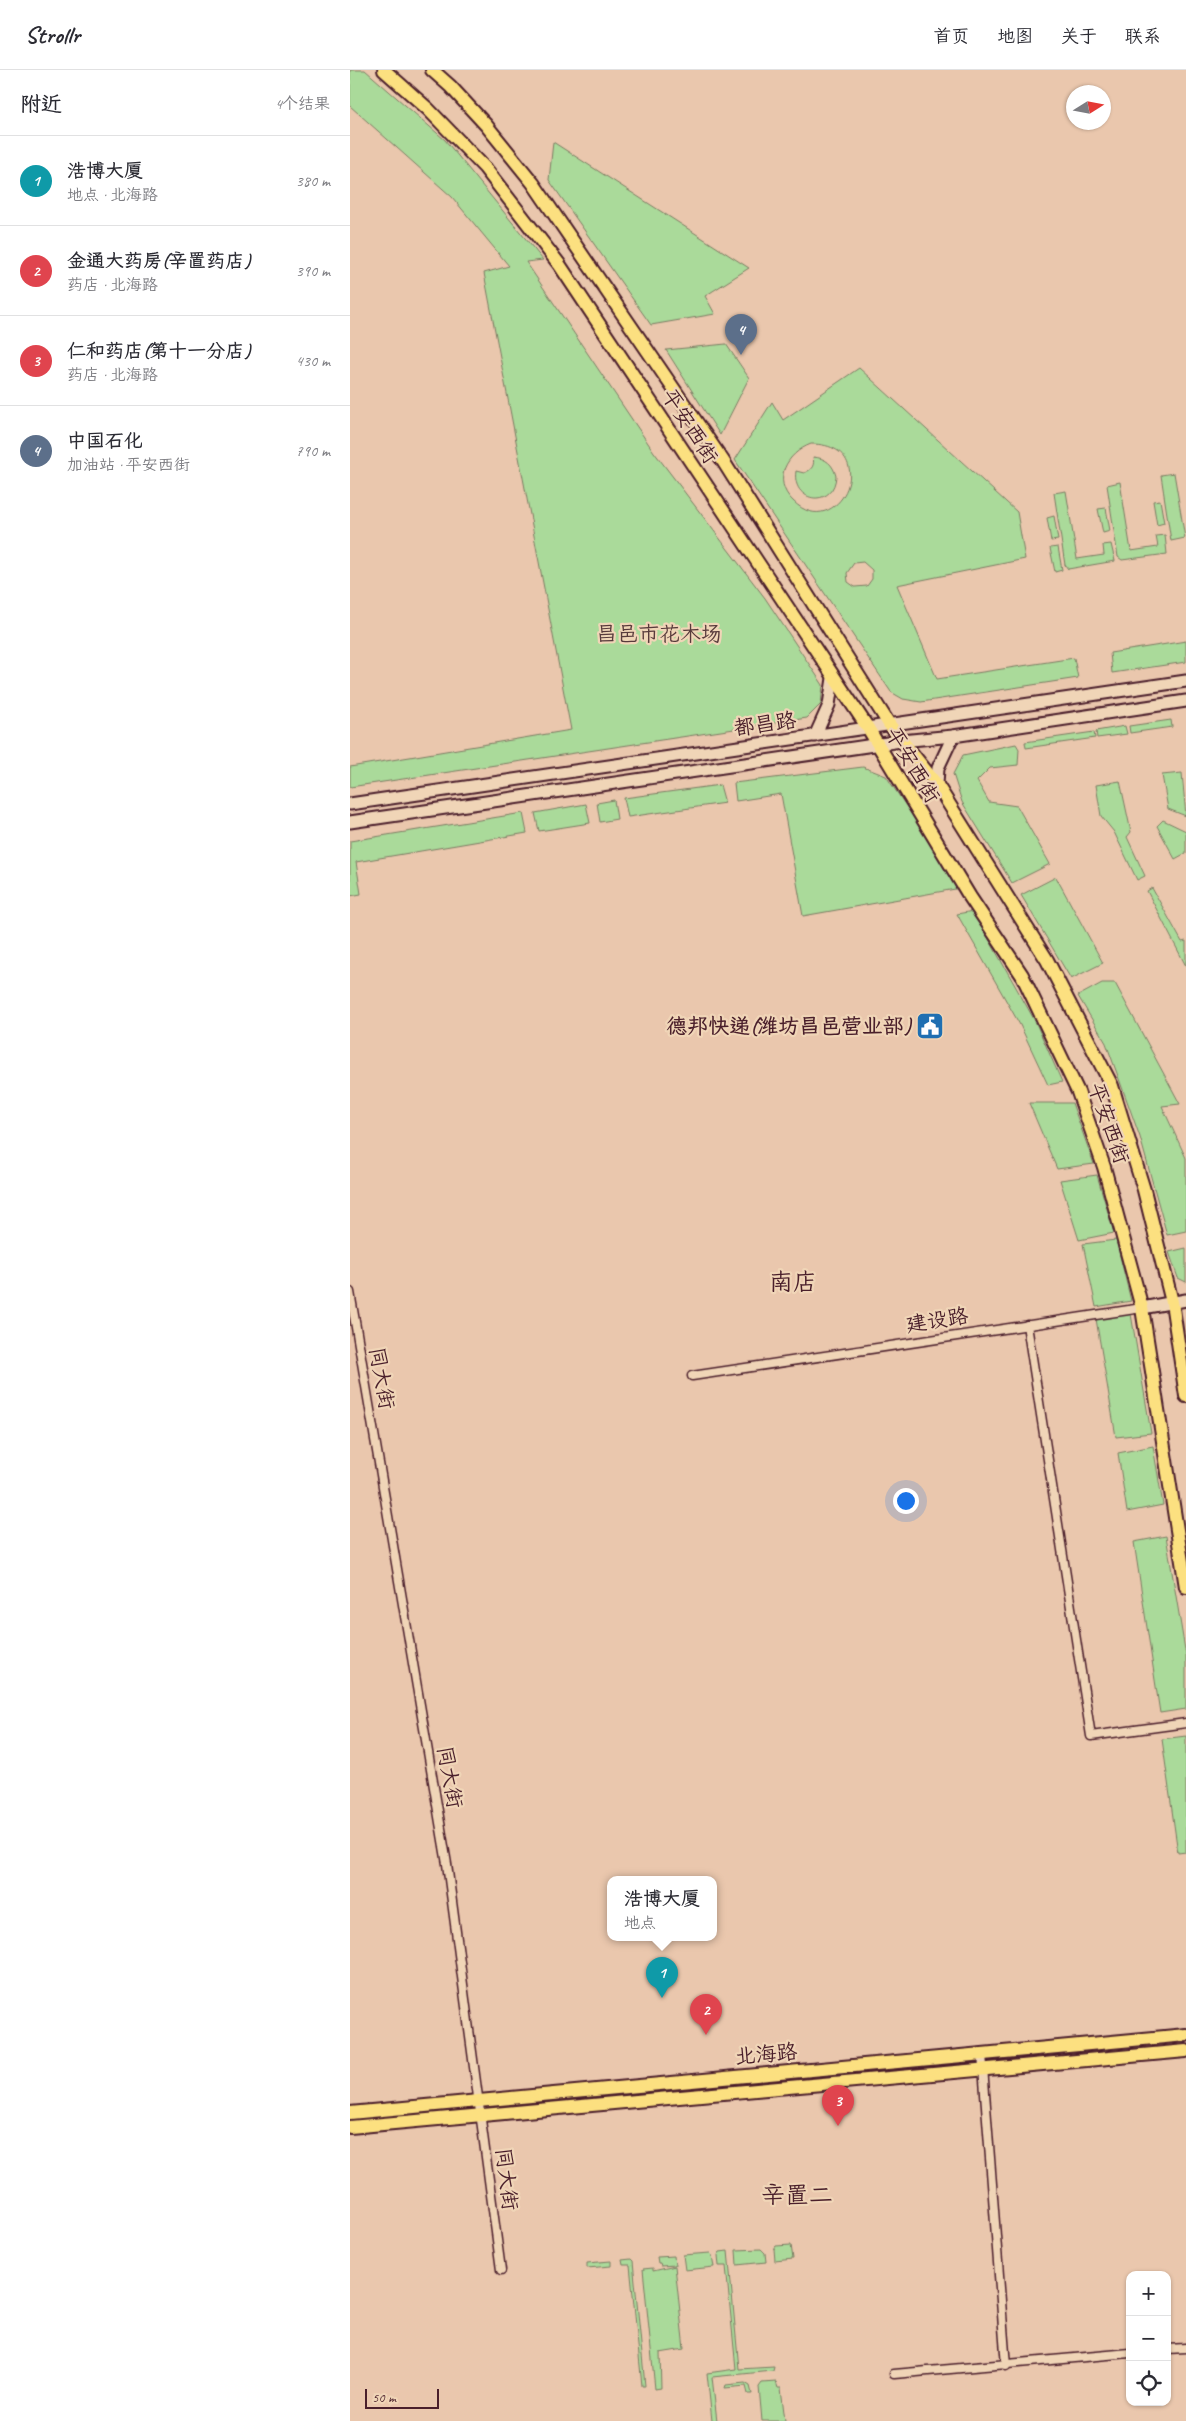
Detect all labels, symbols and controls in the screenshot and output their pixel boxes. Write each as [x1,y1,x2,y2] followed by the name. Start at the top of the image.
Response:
[25,20,80,50] text: Strollr
[933,25,969,47] text: 首页
[997,25,1033,47] text: 地图
[1061,25,1097,47] text: 关于
[1125,25,1161,47] text: 联系
[1066,85,1111,130] north arrow
[20,91,62,117] text: 附近
[275,94,330,114] text: 4个结果
[67,159,143,183] text: 浩博大厦
[32,171,40,191] text: 1
[296,171,330,191] text: 380 m
[67,185,158,205] text: 地点 · 北海路
[67,249,251,273] text: 金通大药房(辛置药店)
[32,261,40,281] text: 2
[296,261,330,281] text: 390 m
[67,275,158,295] text: 药店 · 北海路
[725,314,757,355] pin: 4
[67,339,251,363] text: 仁和药店(第十一分店)
[32,351,40,371] text: 3
[296,351,330,371] text: 430 m
[67,365,158,385] text: 药店 · 北海路
[656,384,724,468] street label: 平安西街
[67,429,143,453] text: 中国石化
[32,441,40,461] text: 4
[296,441,330,461] text: 790 m
[67,455,190,475] text: 加油站 · 平安西街
[596,621,722,647] park label: 昌邑市花木场
[732,707,798,741] street label: 都昌路
[880,722,946,808] street label: 平安西街
[915,1011,945,1041] public building icon: 德邦快递(潍坊昌邑营业部)
[666,1013,913,1039] place label: 德邦快递(潍坊昌邑营业部)
[1083,1079,1135,1167] street label: 平安西街
[769,1267,817,1297] district label: 南店
[904,1302,970,1338] street label: 建设路
[364,1345,400,1411] street label: 同大街
[893,1488,919,1514] your location
[432,1744,468,1810] street label: 同大街
[607,1876,717,1941] popup
[624,1887,700,1911] text: 浩博大厦
[624,1913,656,1933] text: 地点
[646,1957,678,1998] pin: 1
[690,1994,722,2035] pin: 2
[733,2038,799,2070] street label: 北海路
[822,2085,854,2126] pin: 3
[490,2146,524,2212] street label: 同大街
[761,2180,833,2210] district label: 辛置二
[1126,2271,1171,2406] map controls
[1126,2271,1171,2316] button: +
[1126,2316,1171,2361] button: −
[1126,2361,1171,2406] button: locate
[365,2386,439,2409] scale bar
[372,2389,396,2406] text: 50 m

